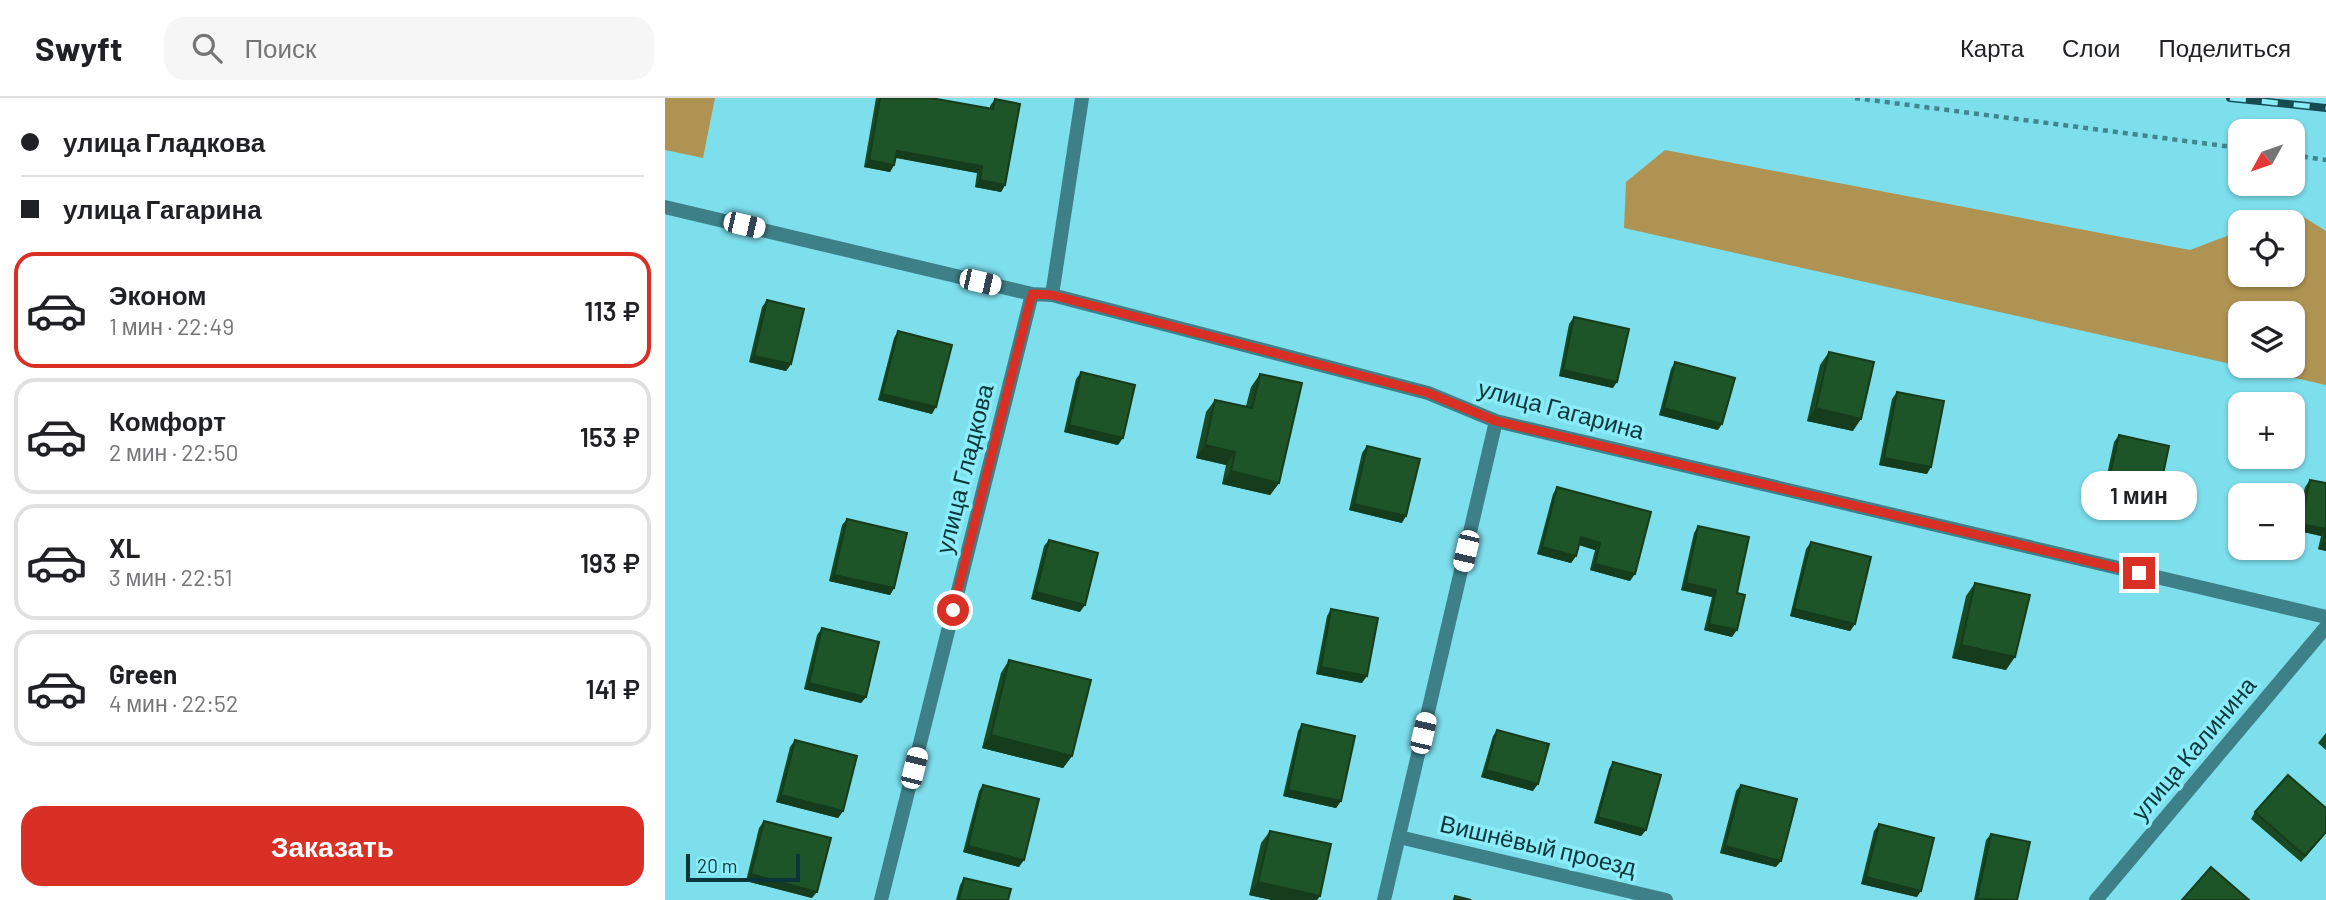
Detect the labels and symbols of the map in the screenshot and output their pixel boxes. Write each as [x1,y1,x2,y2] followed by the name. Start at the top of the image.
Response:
[2228,119,2305,196] north arrow
[722,210,767,240] car
[958,267,1003,297] car
[1475,372,1648,445] street label: улица Гагарина
[928,380,999,556] street label: улица Гладкова
[2081,472,2197,520] callout: 1 мин
[1452,528,1481,574] car
[2123,557,2155,589] route end
[937,594,969,626] route start
[2124,670,2262,826] street label: улица Калинина
[1409,710,1438,756] car
[899,745,930,791] car
[1437,808,1639,881] street label: Вишнёвый проезд
[686,851,800,883] scale bar

